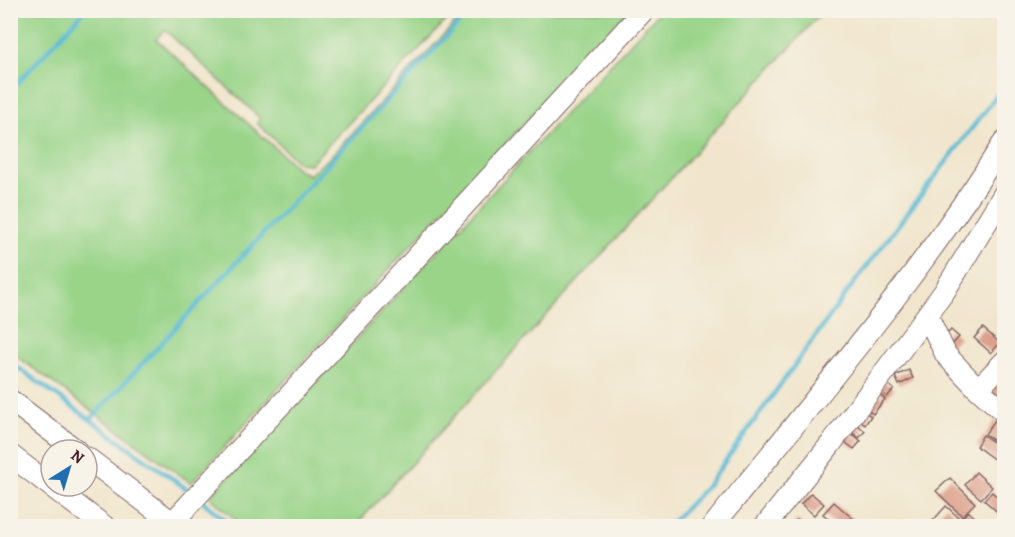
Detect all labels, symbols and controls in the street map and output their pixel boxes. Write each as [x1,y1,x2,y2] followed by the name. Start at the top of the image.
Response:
[39,438,99,498] north arrow
[66,445,89,469] text: N

